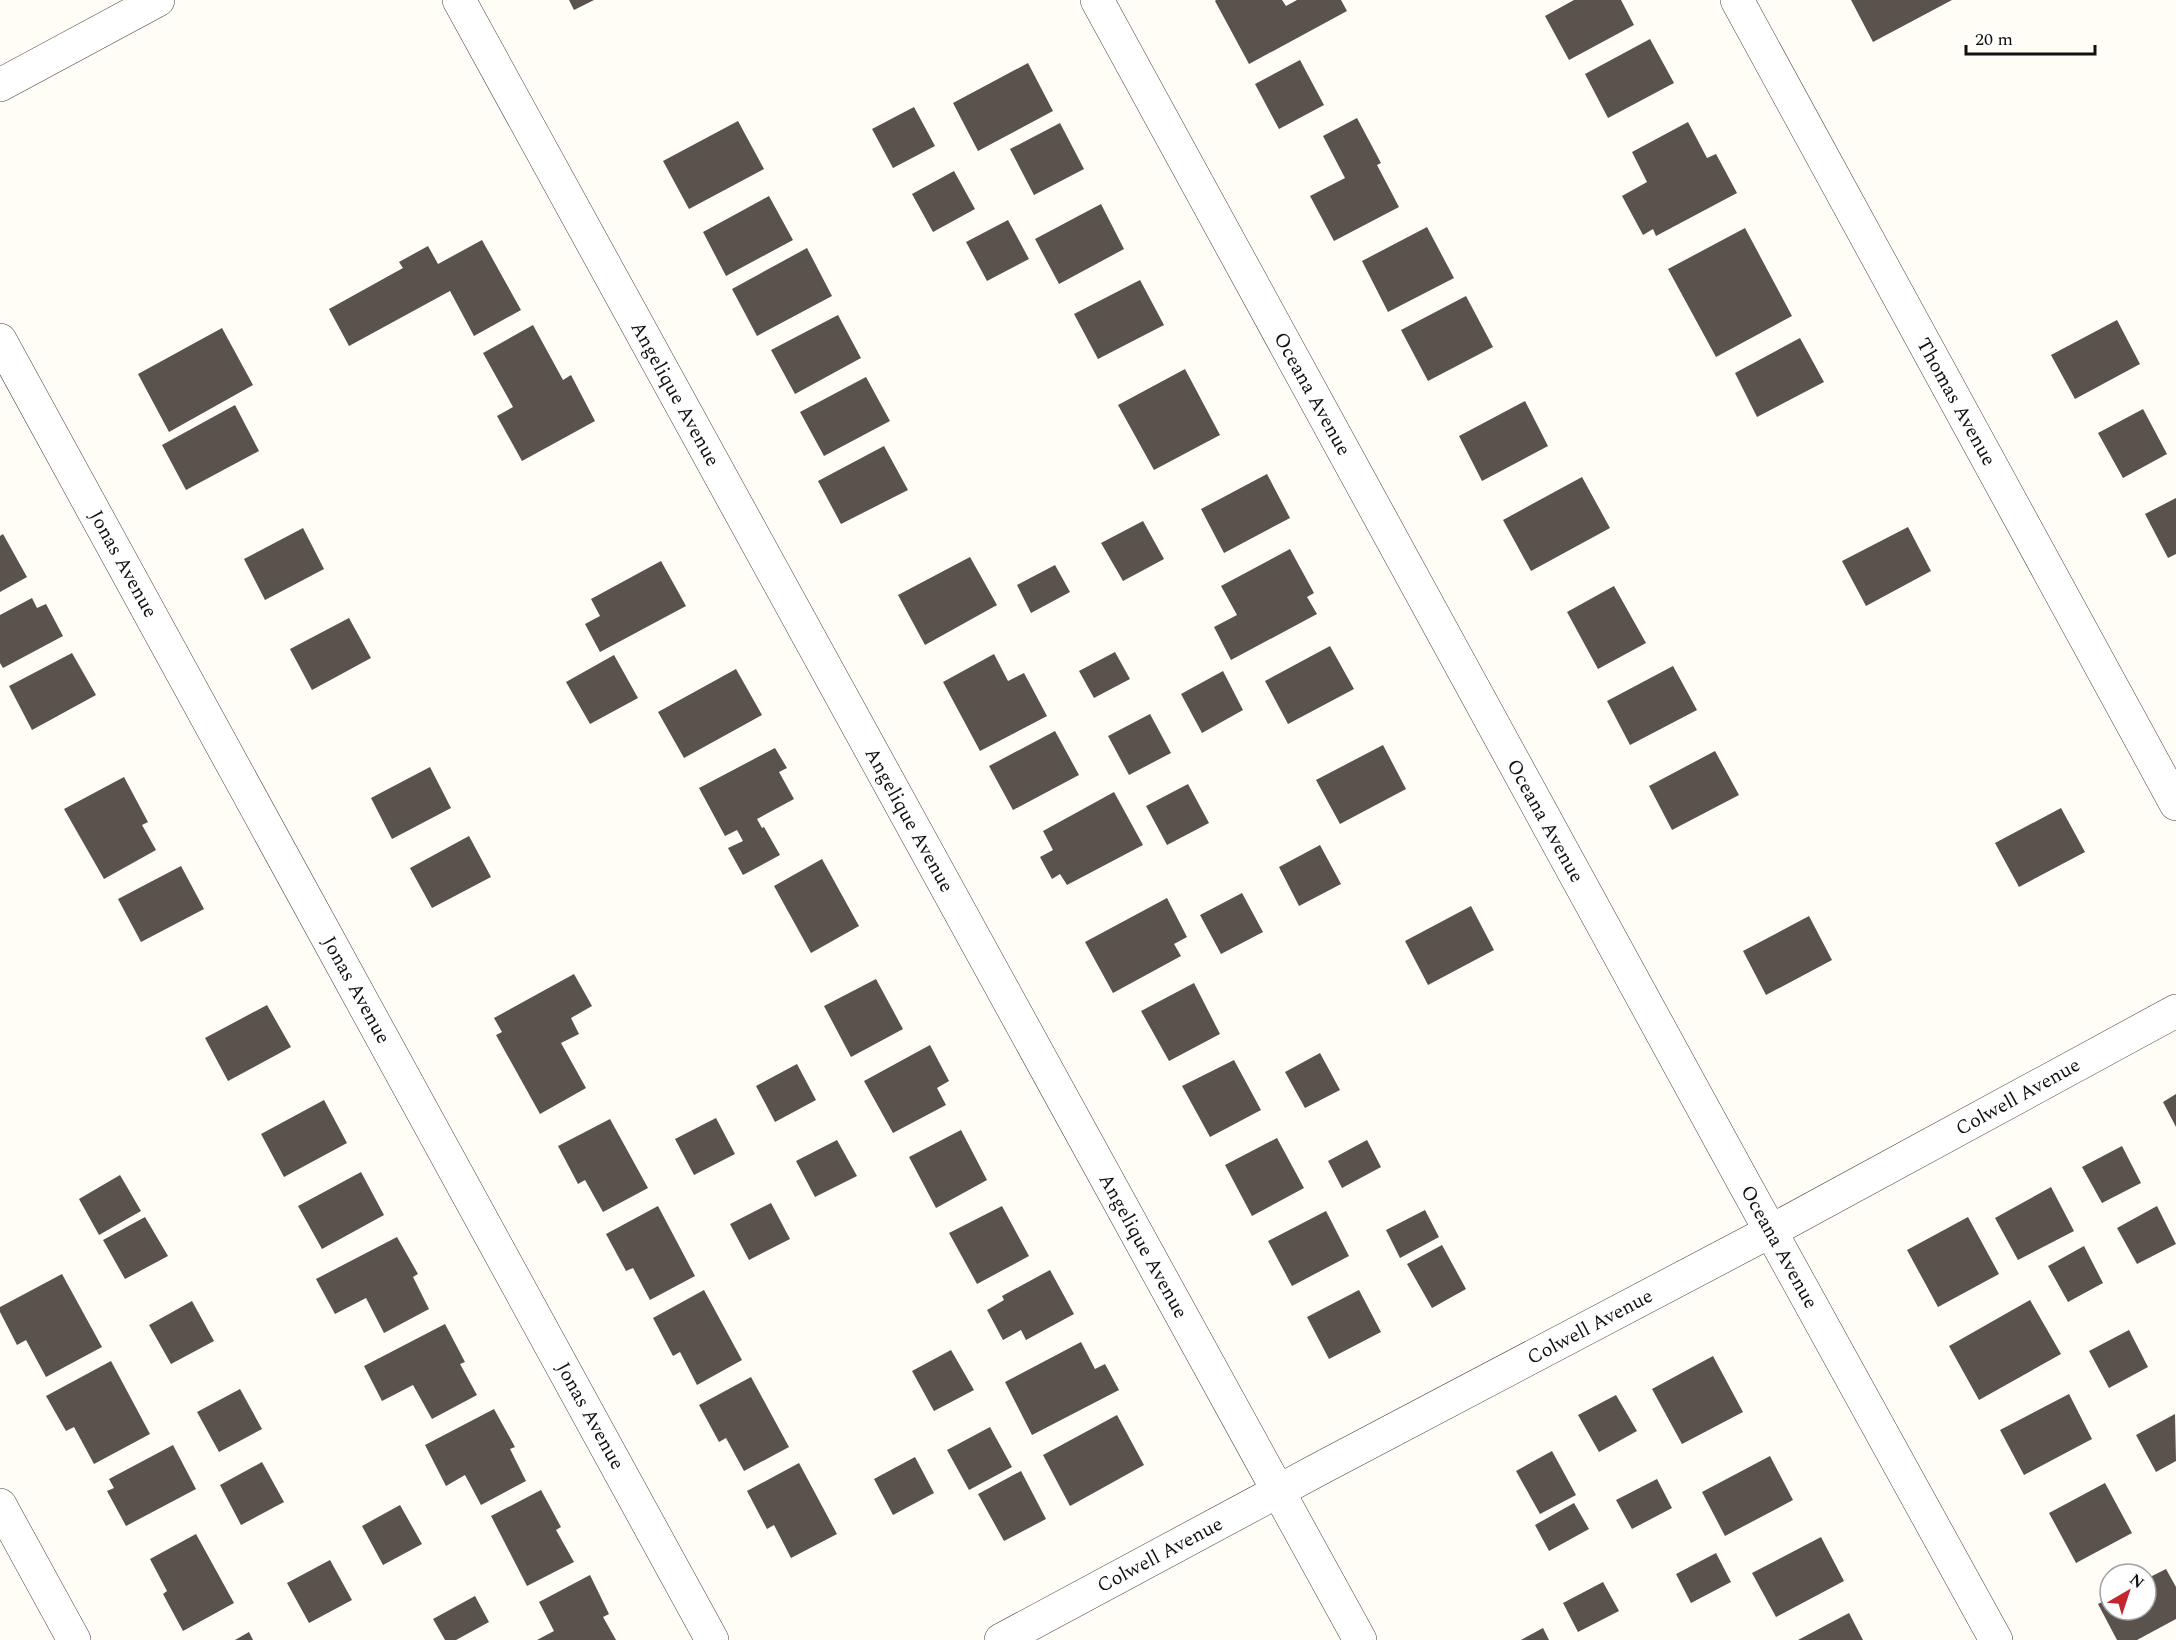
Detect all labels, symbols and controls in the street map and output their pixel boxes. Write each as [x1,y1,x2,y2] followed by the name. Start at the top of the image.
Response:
[1966,18,2095,56] scale bar
[1975,26,2013,53] text: 20 m
[623,316,727,472] street label: Angelique Avenue
[1266,327,1358,461] street label: Oceana Avenue
[1908,332,2004,472] street label: Thomas Avenue
[81,505,165,623] street label: Jonas Avenue
[857,742,961,898] street label: Angelique Avenue
[1499,754,1591,888] street label: Oceana Avenue
[314,931,398,1049] street label: Jonas Avenue
[1950,1050,2086,1144] street label: Colwell Avenue
[1091,1168,1195,1324] street label: Angelique Avenue
[1733,1180,1825,1314] street label: Oceana Avenue
[1522,1281,1658,1373] street label: Colwell Avenue
[548,1357,632,1475] street label: Jonas Avenue
[1092,1509,1228,1601] street label: Colwell Avenue
[2098,1562,2158,1622] north arrow
[2124,1568,2149,1595] text: N

